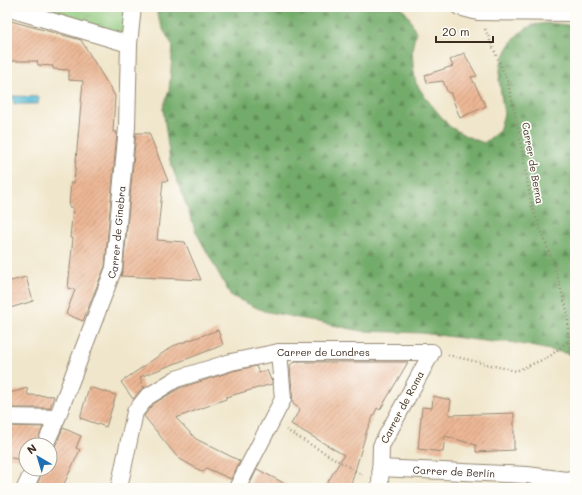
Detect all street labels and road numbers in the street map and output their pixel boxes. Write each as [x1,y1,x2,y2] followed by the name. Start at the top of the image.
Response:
[519,121,547,205] street label: Carrer de Berna
[104,185,129,281] street label: Carrer de Ginebra
[277,345,370,359] street label: Carrer de Londres
[377,368,427,446] street label: Carrer de Roma
[412,463,495,480] street label: Carrer de Berlín

